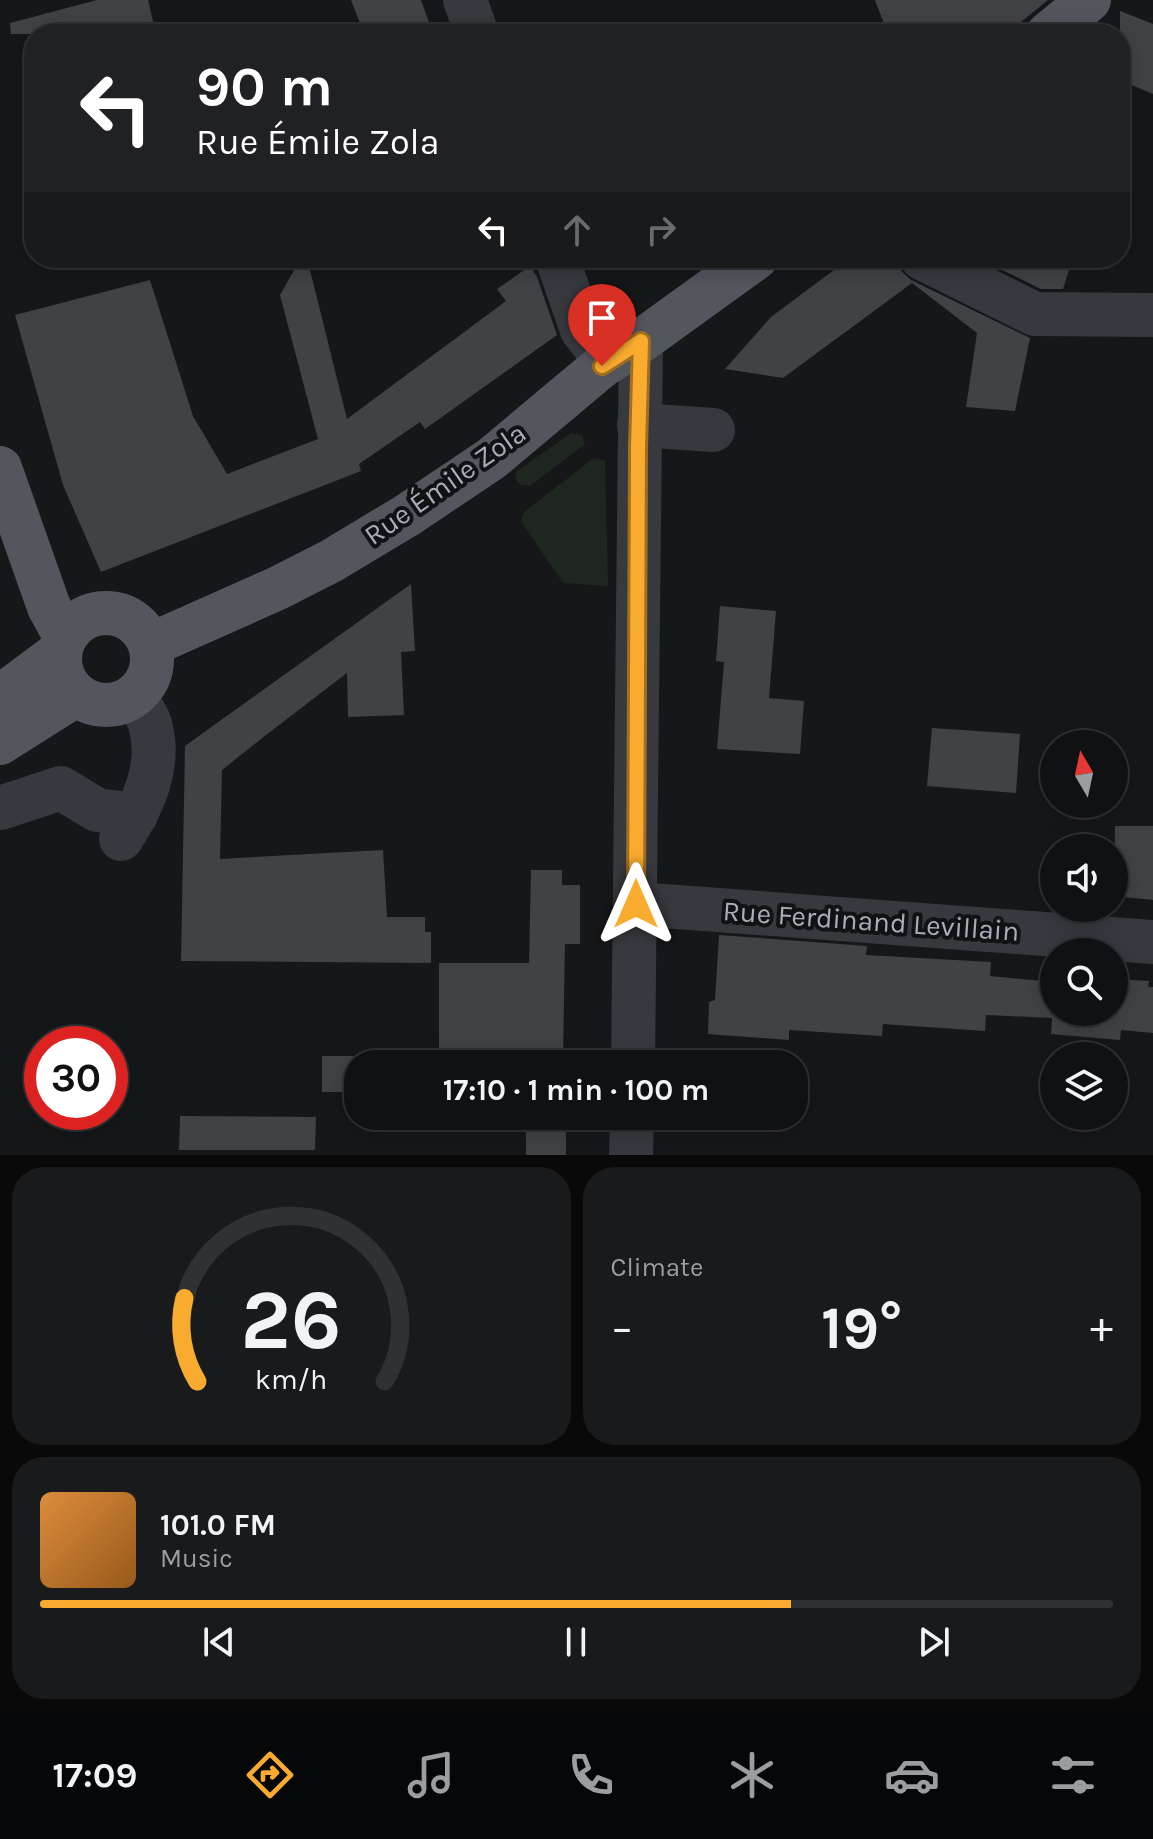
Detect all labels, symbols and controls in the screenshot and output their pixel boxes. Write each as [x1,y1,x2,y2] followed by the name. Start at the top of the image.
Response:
[196,54,333,119] text: 90 m
[64,56,168,160] icon: left
[196,121,440,163] text: Rue Émile Zola
[471,208,515,252] icon: left
[555,208,599,252] icon: ahead
[639,208,683,252] icon: right
[568,284,636,366] pin
[580,296,624,340] icon: arrive
[357,415,532,552] street label: Rue Émile Zola
[1040,730,1128,818] north arrow
[1040,730,1128,1130] map controls
[1040,834,1128,922] button: sound
[594,862,678,946] position arrow
[722,894,1020,948] street label: Rue Ferdinand Levillain
[1040,938,1128,1026] button: search
[24,1026,128,1130] speed limit sign: 30
[1040,1042,1128,1130] button: layers
[443,1072,709,1108] text: 17:10 · 1 min · 100 m
[611,1252,703,1283] text: Climate
[241,1272,342,1369] text: 26
[821,1293,902,1363] text: 19°
[611,1302,634,1353] text: −
[1090,1302,1113,1353] text: +
[255,1363,327,1396] text: km/h
[160,1507,276,1543] text: 101.0 FM
[160,1543,233,1574] text: Music
[197,1620,241,1664] icon: previous
[554,1620,598,1664] icon: pause
[912,1620,956,1664] icon: next
[242,1747,298,1803] icon: directions
[403,1747,459,1803] icon: music
[563,1747,619,1803] icon: phone
[724,1747,780,1803] icon: climate
[884,1747,940,1803] icon: car
[1045,1747,1101,1803] icon: filters
[52,1754,137,1796] text: 17:09

